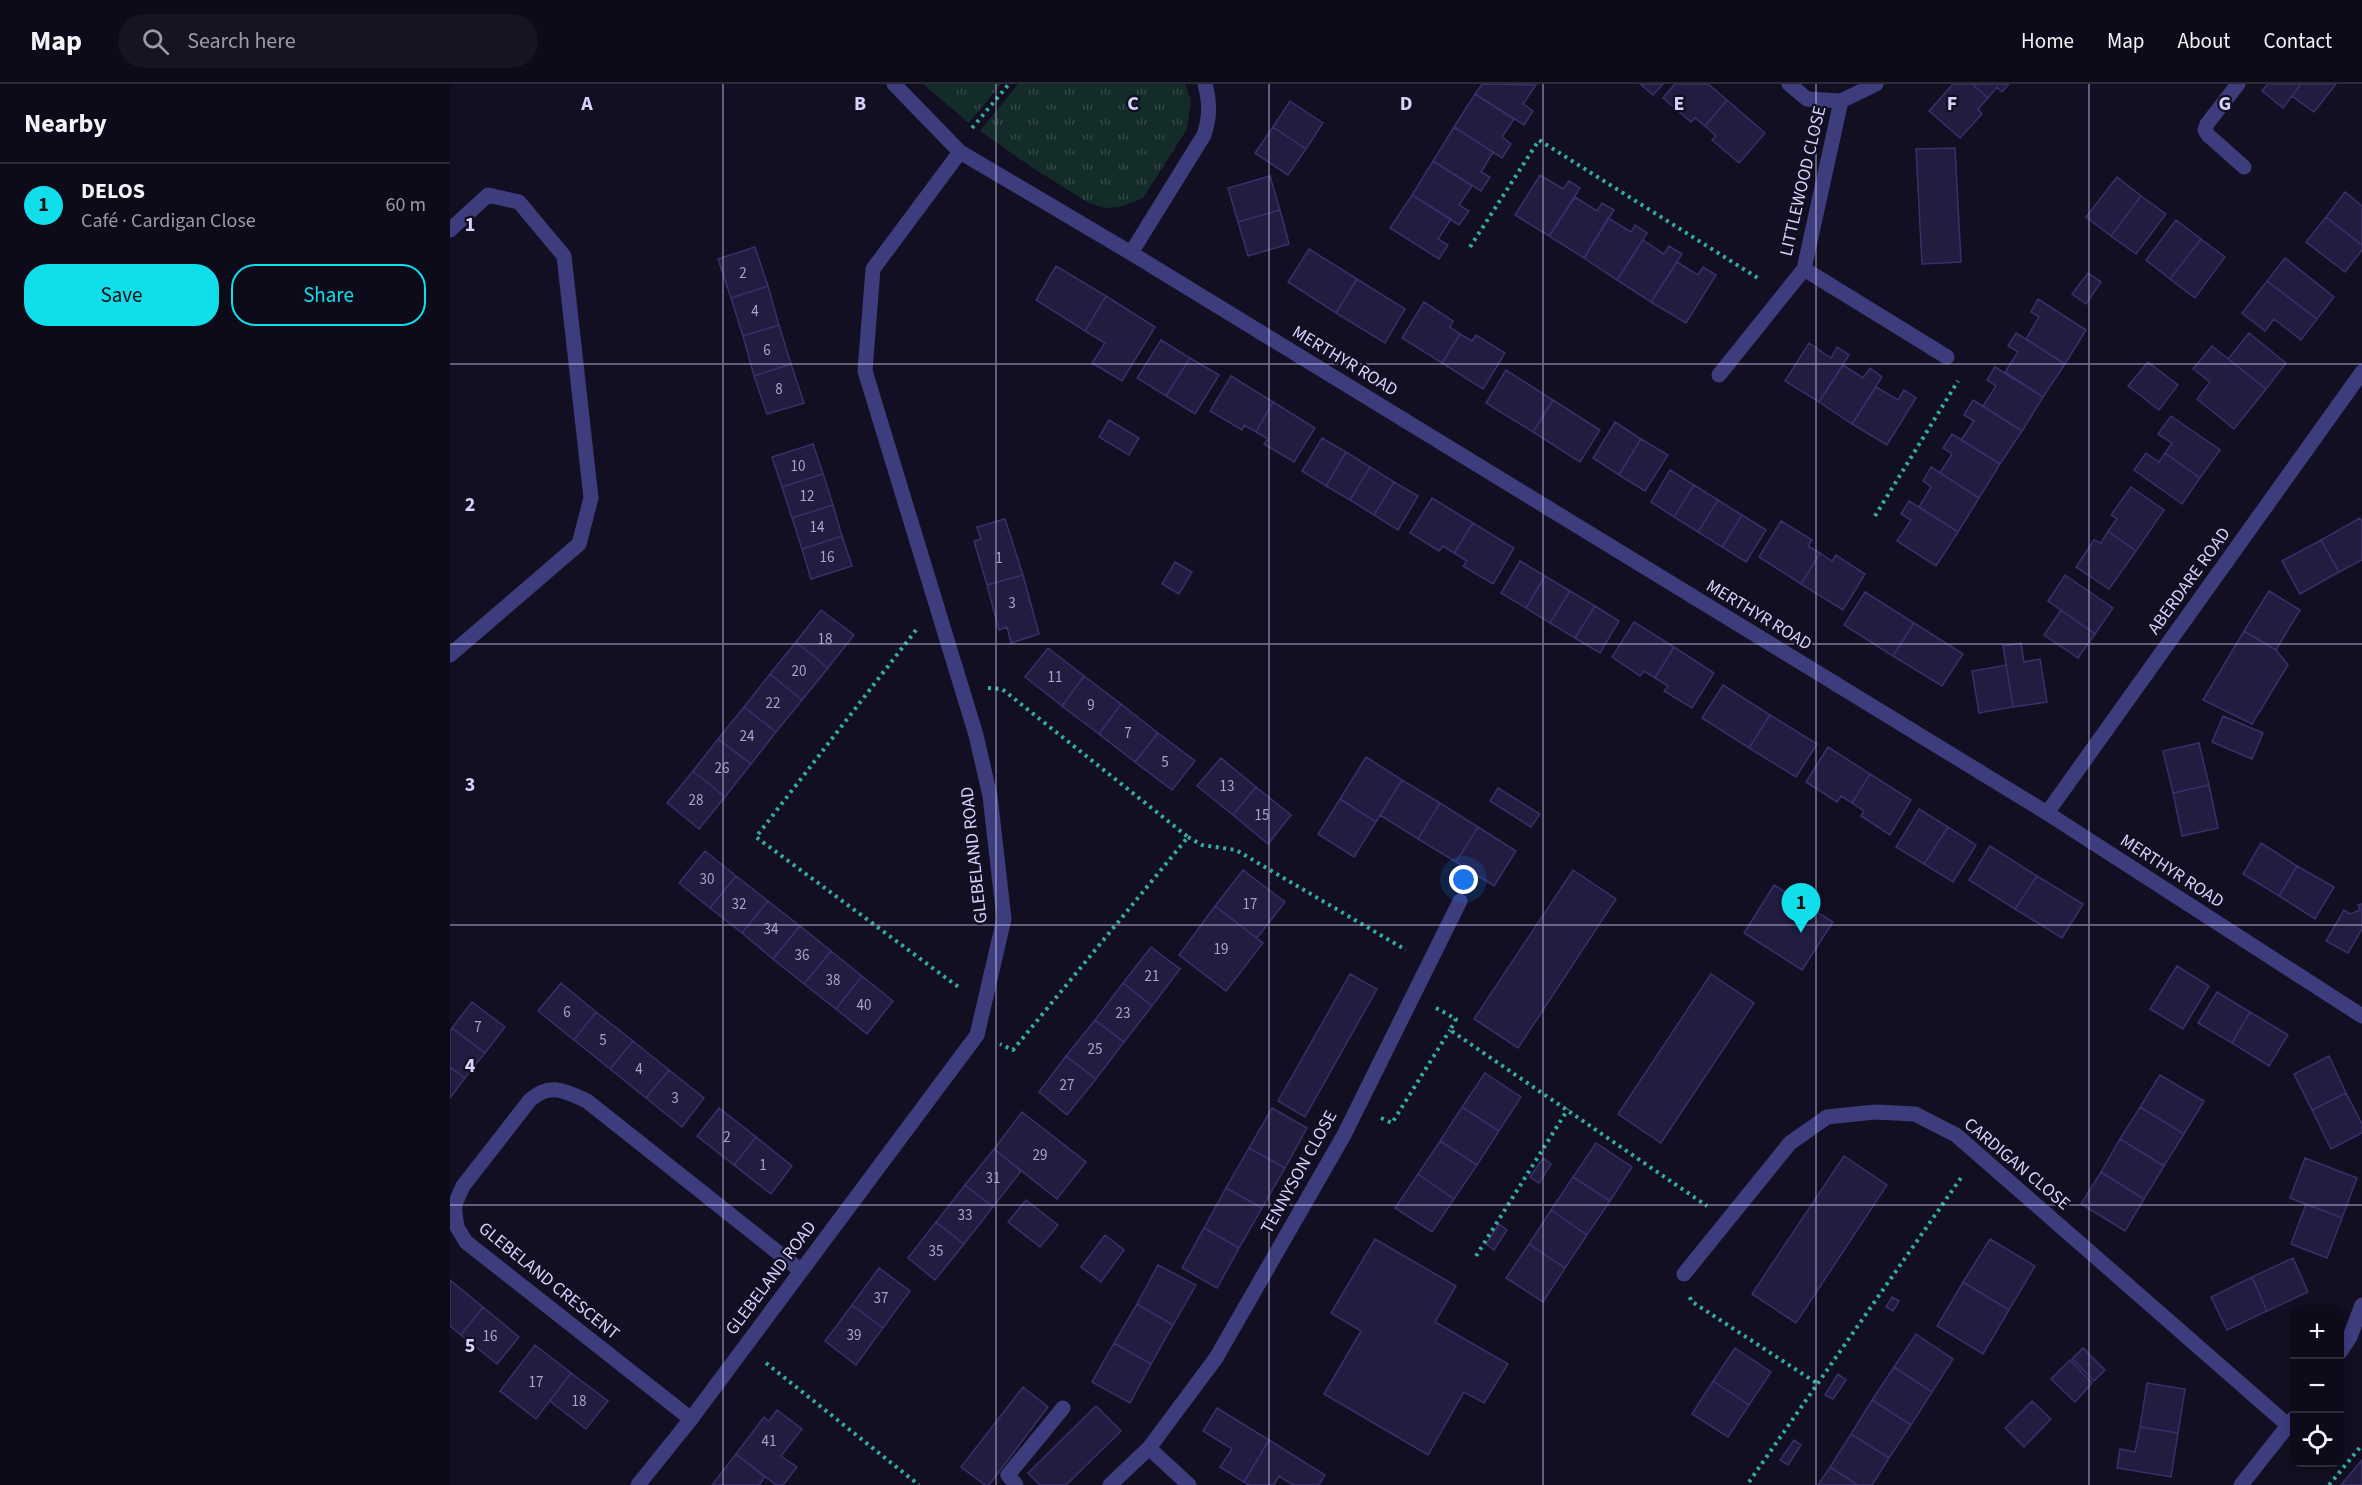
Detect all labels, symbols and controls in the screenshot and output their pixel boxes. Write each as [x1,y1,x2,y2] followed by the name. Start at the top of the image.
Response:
[118,14,538,68] search box
[30,21,82,61] text: Map
[139,25,172,58] icon: search
[187,25,296,57] text: Search here
[2021,26,2074,56] text: Home
[2107,26,2145,56] text: Map
[2178,26,2230,56] text: About
[2263,26,2332,56] text: Contact
[580,90,593,118] text: A
[854,90,866,118] text: B
[1127,90,1139,118] text: C
[1400,90,1412,118] text: D
[1674,90,1684,118] text: E
[1947,90,1957,118] text: F
[2219,90,2231,118] text: G
[1774,104,1832,258] street label: LITTLEWOOD CLOSE
[24,105,107,142] text: Nearby
[81,175,145,207] text: DELOS
[38,191,49,219] text: 1
[386,191,426,219] text: 60 m
[81,207,256,235] text: Café · Cardigan Close
[465,211,475,239] text: 1
[739,263,747,284] house number: 2
[24,264,219,326] button: Save
[231,264,426,326] button: Share
[751,301,759,322] house number: 4
[1287,320,1403,402] street label: MERTHYR ROAD
[763,340,771,361] house number: 6
[775,379,783,400] house number: 8
[791,456,805,477] house number: 10
[800,486,814,507] house number: 12
[465,491,475,519] text: 2
[810,517,825,538] house number: 14
[2142,522,2236,640] street label: ABERDARE ROAD
[820,547,834,568] house number: 16
[995,548,1003,569] house number: 1
[1701,574,1817,656] street label: MERTHYR ROAD
[1008,593,1016,614] house number: 3
[818,629,832,650] house number: 18
[792,661,806,682] house number: 20
[1048,667,1062,688] house number: 11
[766,693,780,714] house number: 22
[1087,695,1095,716] house number: 9
[1124,723,1132,744] house number: 7
[740,726,755,747] house number: 24
[1161,752,1169,773] house number: 5
[715,758,729,779] house number: 26
[465,771,475,799] text: 3
[1220,776,1234,797] house number: 13
[954,785,994,925] street label: GLEBELAND ROAD
[689,790,703,811] house number: 28
[1255,805,1269,826] house number: 15
[2115,828,2229,914] street label: MERTHYR ROAD
[1449,865,1478,894] your location
[700,869,714,890] house number: 30
[1782,884,1820,933] pin: 1
[732,894,746,915] house number: 32
[1243,894,1257,915] house number: 17
[764,919,779,940] house number: 34
[1214,939,1228,960] house number: 19
[795,945,809,966] house number: 36
[1145,966,1159,987] house number: 21
[826,970,840,991] house number: 38
[857,995,871,1016] house number: 40
[563,1002,571,1023] house number: 6
[1116,1003,1130,1024] house number: 23
[474,1017,482,1038] house number: 7
[599,1030,607,1051] house number: 5
[1088,1039,1102,1060] house number: 25
[465,1052,476,1080] text: 4
[635,1059,643,1080] house number: 4
[1060,1075,1074,1096] house number: 27
[671,1088,679,1109] house number: 3
[1255,1106,1343,1238] street label: TENNYSON CLOSE
[1958,1112,2076,1216] street label: CARDIGAN CLOSE
[723,1127,731,1148] house number: 2
[1033,1145,1047,1166] house number: 29
[759,1155,767,1176] house number: 1
[986,1168,1000,1189] house number: 31
[958,1205,972,1226] house number: 33
[473,1216,625,1346] street label: GLEBELAND CRESCENT
[720,1216,822,1340] street label: GLEBELAND ROAD
[929,1241,943,1262] house number: 35
[874,1288,888,1309] house number: 37
[2290,1305,2344,1467] map controls
[2290,1305,2344,1359] button: +
[847,1325,861,1346] house number: 39
[483,1326,497,1347] house number: 16
[465,1332,475,1360] text: 5
[2290,1359,2344,1413] button: −
[529,1372,543,1393] house number: 17
[572,1391,586,1412] house number: 18
[2290,1413,2344,1467] button: locate
[762,1431,776,1452] house number: 41

